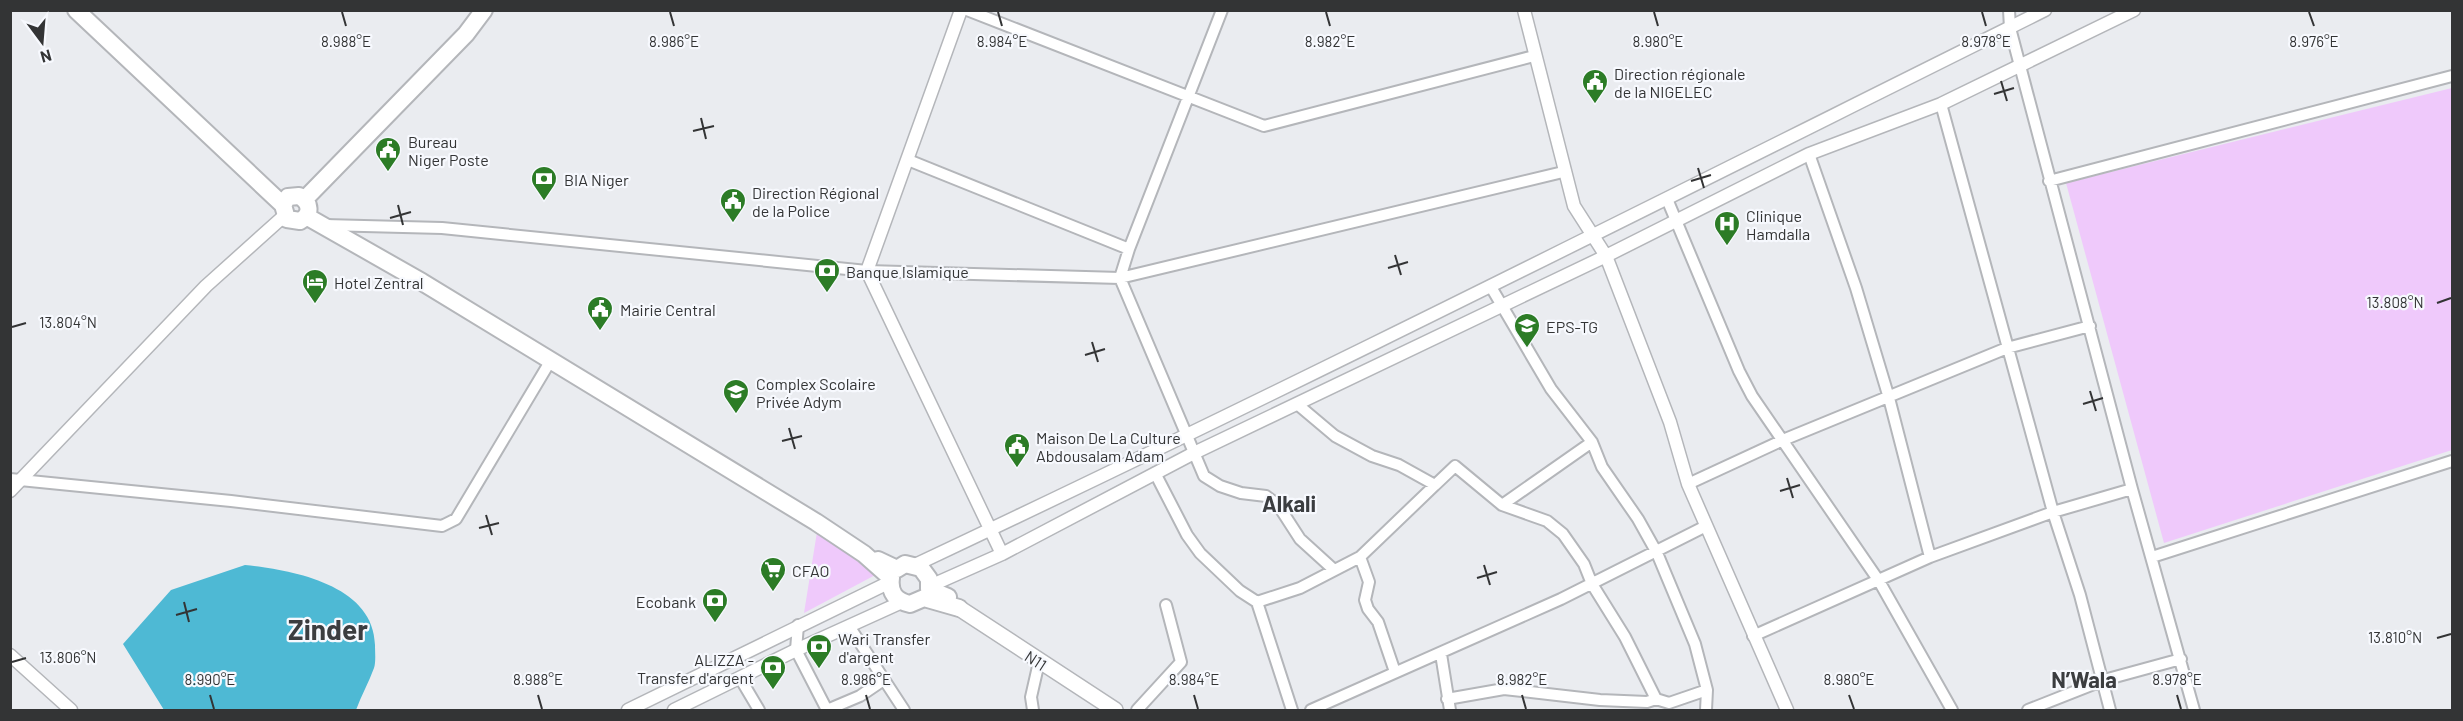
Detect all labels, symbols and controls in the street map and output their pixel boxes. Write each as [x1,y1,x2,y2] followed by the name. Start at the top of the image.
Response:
[12,12,72,72] north arrow
[321,32,371,50] text: 8.988°E
[649,32,699,50] text: 8.986°E
[977,32,1027,50] text: 8.984°E
[1305,32,1355,50] text: 8.982°E
[1633,32,1683,50] text: 8.980°E
[1961,32,2011,50] text: 8.978°E
[2289,32,2339,50] text: 8.976°E
[39,46,54,67] text: N
[1614,64,1746,101] place label: Direction régionale de la NIGELEC
[1580,67,1610,105] public building icon: Direction régionale de la NIGELEC
[408,132,489,169] place label: Bureau Niger Poste
[373,135,403,173] public building icon: Bureau Niger Poste
[529,164,559,202] bank icon: BIA Niger
[564,170,629,189] place label: BIA Niger
[752,183,879,220] place label: Direction Régional de la Police
[718,186,748,224] public building icon: Direction Régional de la Police
[1746,206,1810,243] place label: Clinique Hamdalla
[1712,209,1742,247] hospital icon: Clinique Hamdalla
[812,256,842,294] bank icon: Banque Islamique
[846,262,969,281] place label: Banque Islamique
[300,267,330,305] hotel icon: Hotel Zentral
[334,273,424,292] place label: Hotel Zentral
[2366,293,2424,311] text: 13.808°N
[585,294,615,332] public building icon: Mairie Central
[620,300,716,319] place label: Mairie Central
[1512,311,1542,349] school or university icon: EPS-TG
[39,313,97,331] text: 13.804°N
[1546,317,1598,336] place label: EPS-TG
[756,374,876,411] place label: Complex Scolaire Privée Adym
[721,377,751,415] school or university icon: Complex Scolaire Privée Adym
[1036,428,1181,465] place label: Maison De La Culture Abdousalam Adam
[1002,431,1032,469] public building icon: Maison De La Culture Abdousalam Adam
[1262,490,1316,516] district label: Alkali
[758,555,788,593] supermarket icon: CFAO
[792,561,829,580] place label: CFAO
[700,586,730,624] bank icon: Ecobank
[636,592,696,611] place label: Ecobank
[288,612,368,646] district label: Zinder
[2368,628,2422,646] text: 13.810°N
[838,629,931,666] place label: Wari Transfer d'argent
[804,632,834,670] bank icon: Wari Transfer d'argent
[1022,646,1050,674] street label: N11
[39,648,97,666] text: 13.806°N
[637,650,754,687] place label: ALIZZA - Transfer d'argent
[758,653,788,691] bank icon: ALIZZA - Transfer d'argent
[2051,666,2117,692] district label: N’Wala
[185,670,235,688] text: 8.990°E
[513,670,563,688] text: 8.988°E
[841,670,891,688] text: 8.986°E
[1169,670,1219,688] text: 8.984°E
[1497,670,1547,688] text: 8.982°E
[1824,670,1874,688] text: 8.980°E
[2152,670,2202,688] text: 8.978°E

